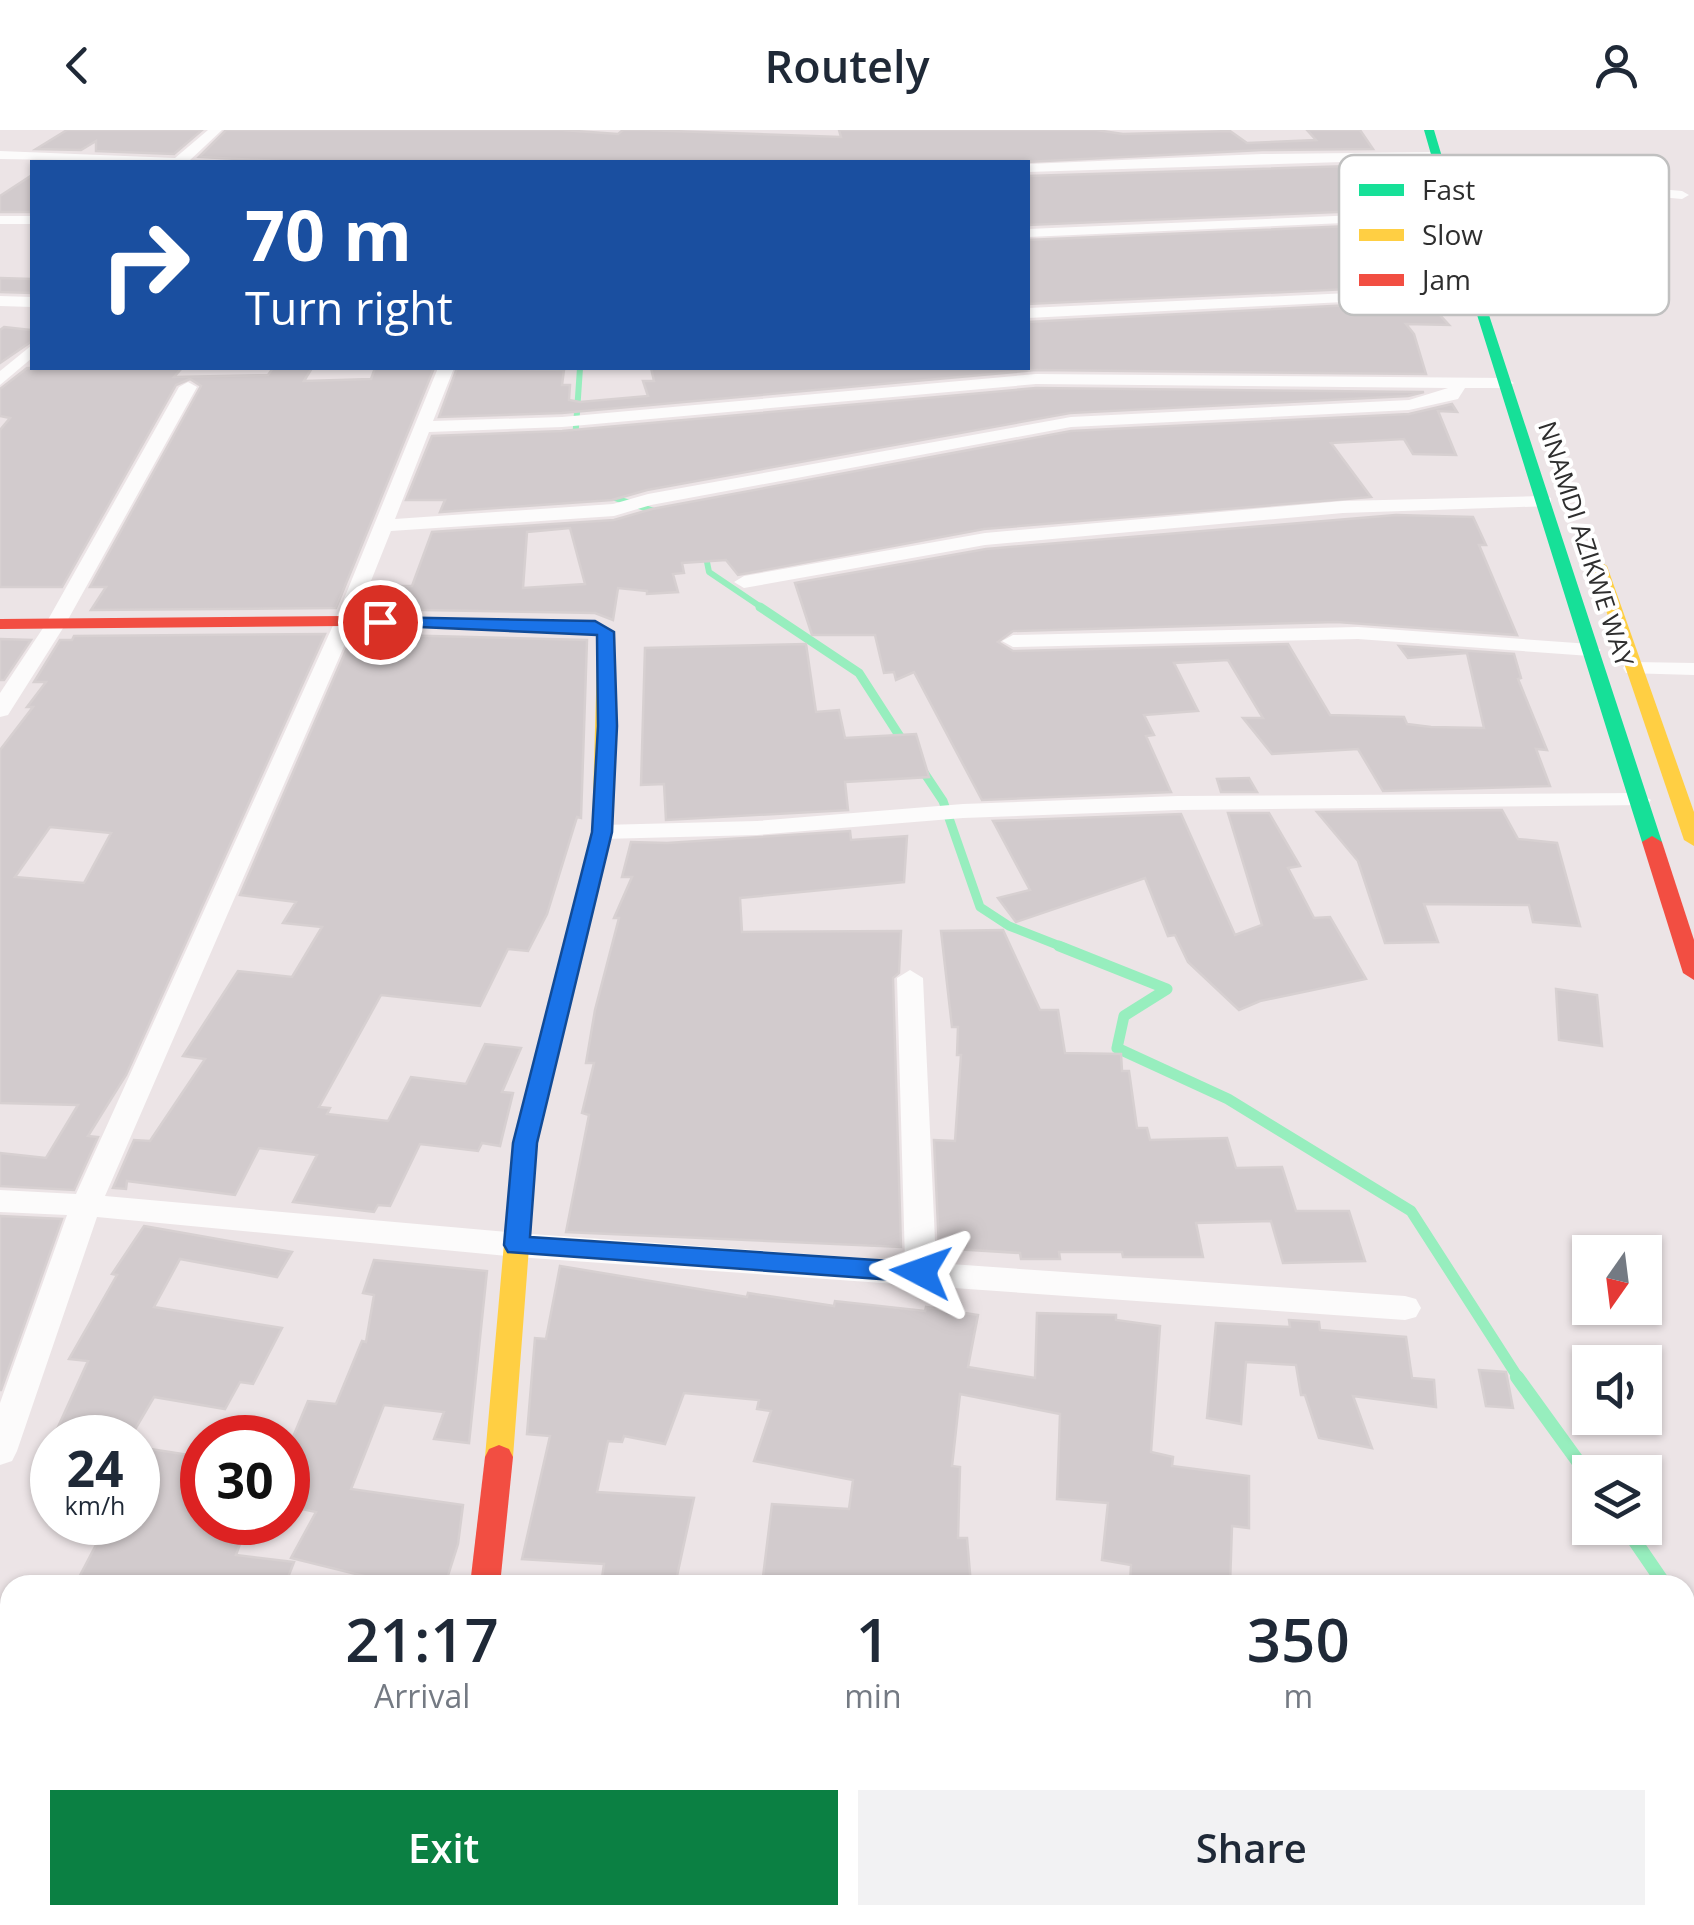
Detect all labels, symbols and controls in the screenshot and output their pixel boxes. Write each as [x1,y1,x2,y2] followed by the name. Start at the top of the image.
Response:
[764,35,930,96] text: Routely
[50,38,105,93] icon: back
[1589,38,1644,93] icon: person
[1339,155,1669,315] legend
[1422,170,1475,208] text: Fast
[245,186,412,282] text: 70 m
[80,200,210,330] icon: right
[1422,215,1483,253] text: Slow
[1419,260,1471,298] text: Jam
[245,277,453,338] text: Turn right
[1531,417,1643,671] street label: NNAMDI AZIKWE WAY
[338,580,423,665] pin
[353,595,408,650] icon: arrive
[869,1220,973,1324] position arrow
[1572,1235,1662,1325] north arrow
[1572,1235,1662,1545] map controls
[1572,1345,1662,1435] button: sound
[180,1415,310,1545] speed limit sign: 30
[66,1434,124,1502] text: 24
[1572,1455,1662,1545] button: layers
[65,1488,125,1522] text: km/h
[345,1598,499,1680] text: 21:17
[856,1598,890,1680] text: 1
[1247,1598,1350,1680] text: 350
[374,1674,470,1717] text: Arrival
[844,1674,902,1717] text: min
[1283,1674,1313,1717] text: m
[50,1790,838,1905] button: Exit
[858,1790,1645,1905] button: Share

